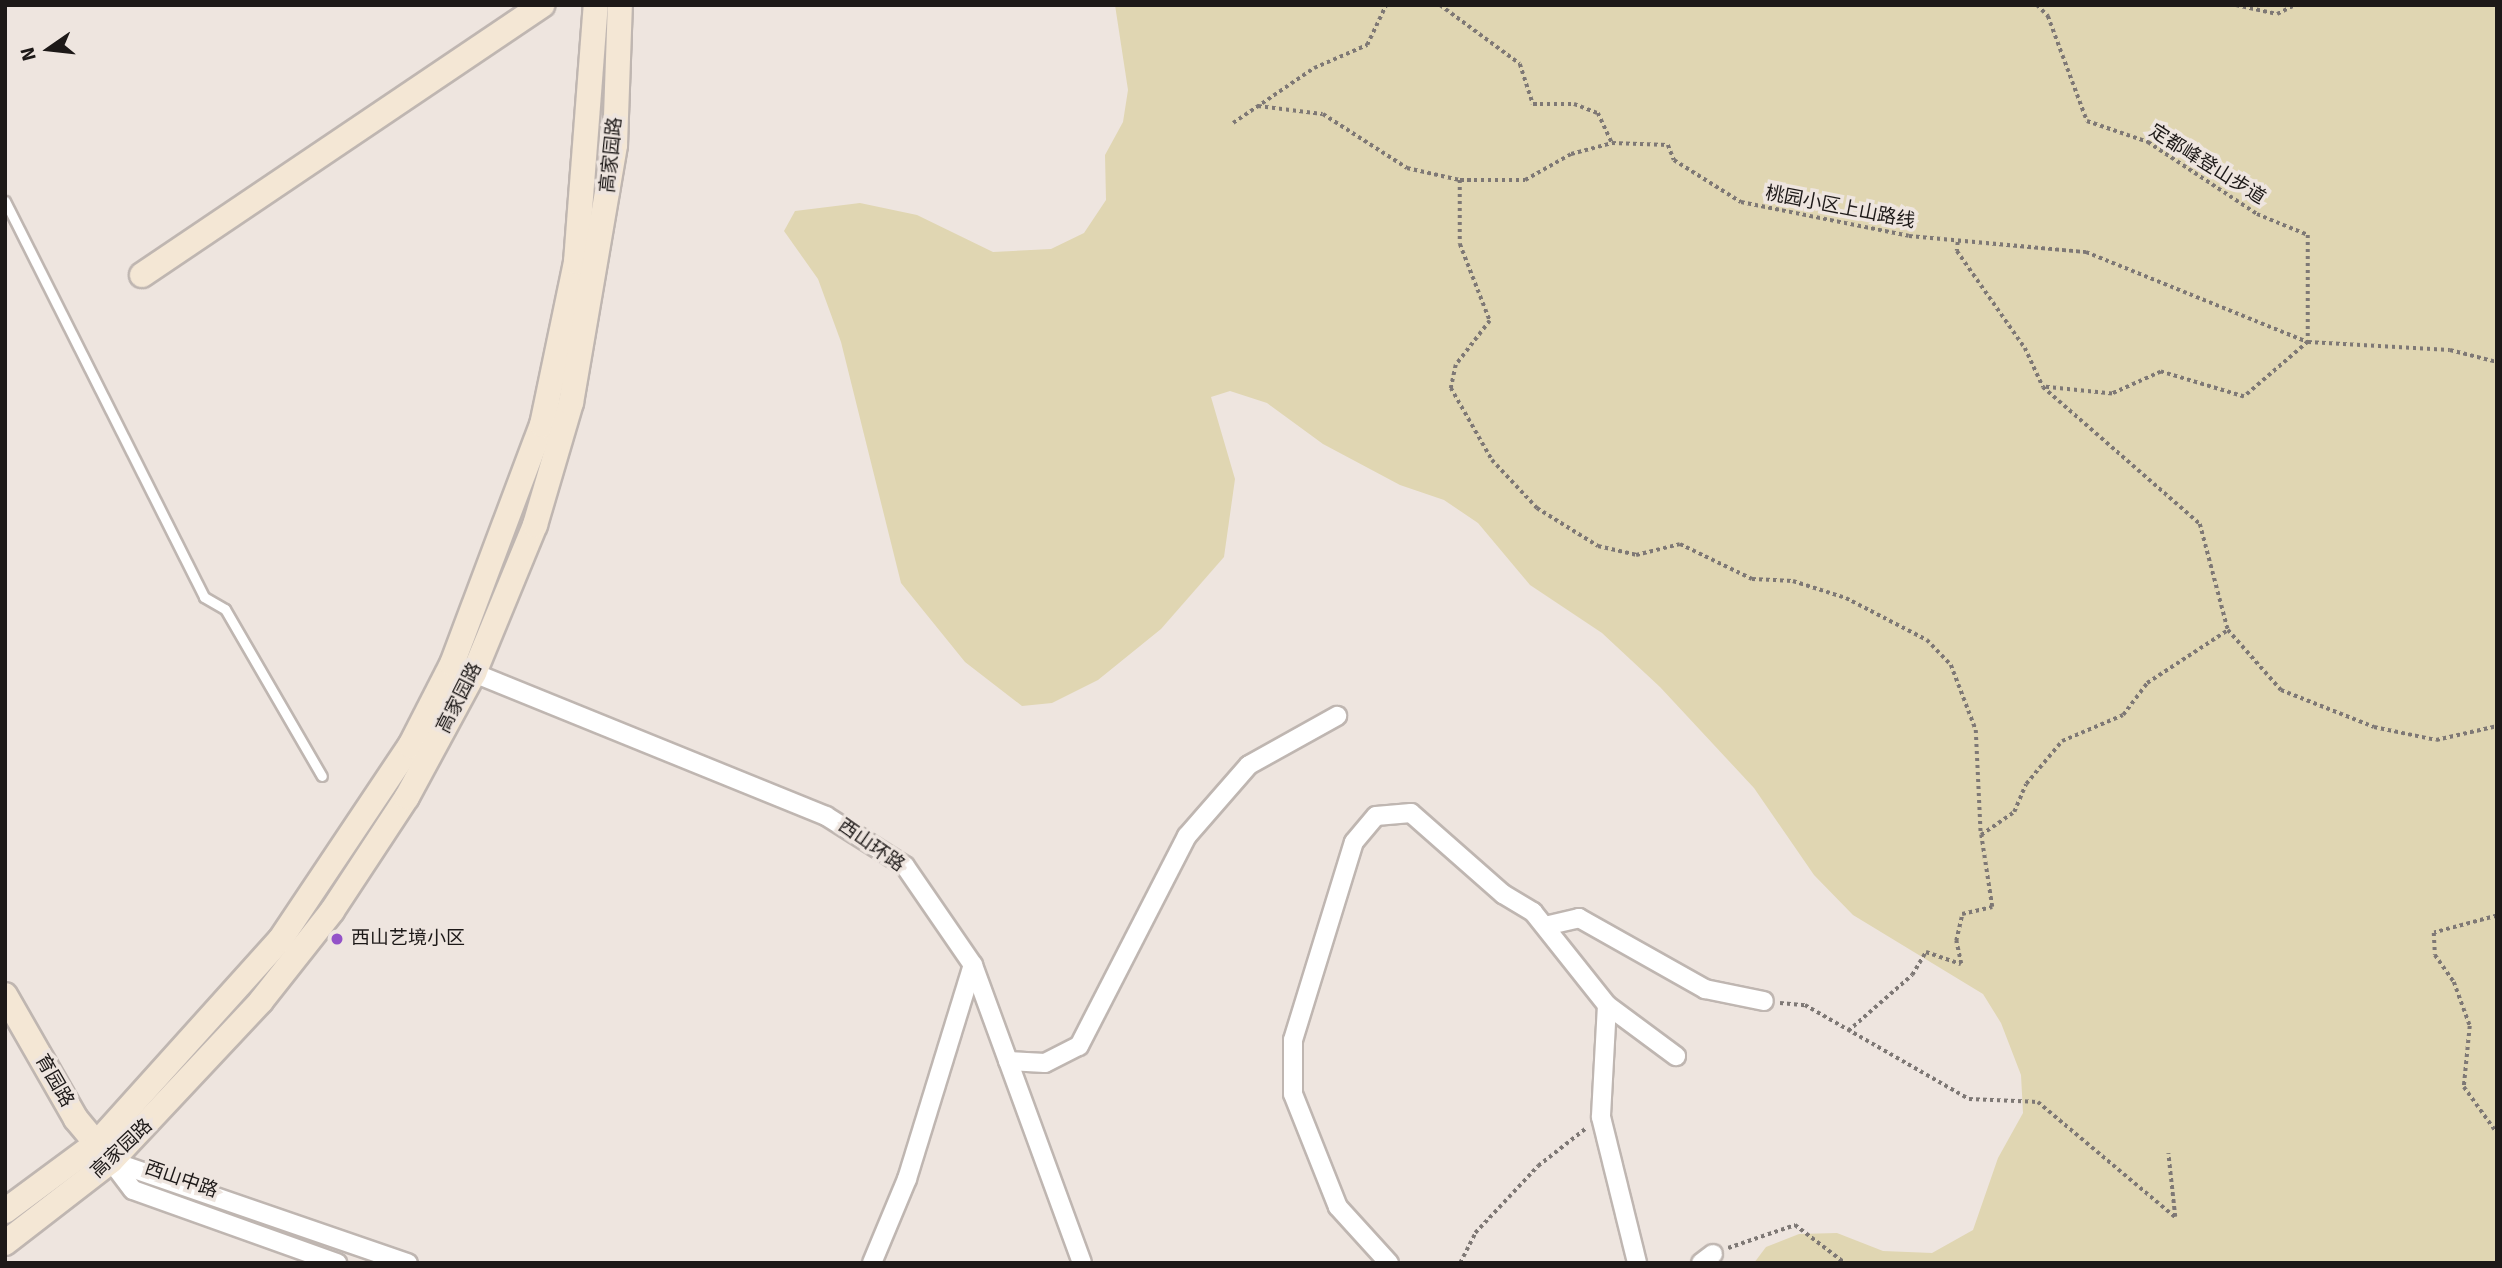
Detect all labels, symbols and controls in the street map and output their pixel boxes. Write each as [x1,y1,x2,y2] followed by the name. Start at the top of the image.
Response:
[14,14,84,84] north arrow
[15,45,42,63] text: N
[597,116,627,194] street label: 高家园路
[2145,120,2269,210] street label: 定都峰登山步道
[1763,182,1917,234] street label: 桃园小区上山路线
[433,659,487,737] street label: 高家园路
[833,815,909,877] street label: 西山环路
[351,928,465,950] place label: 西山艺境小区
[329,931,345,947] marker: 西山艺境小区
[30,1051,78,1111] street label: 育园路
[86,1115,158,1183] street label: 高家园路
[141,1157,221,1203] street label: 西山中路

